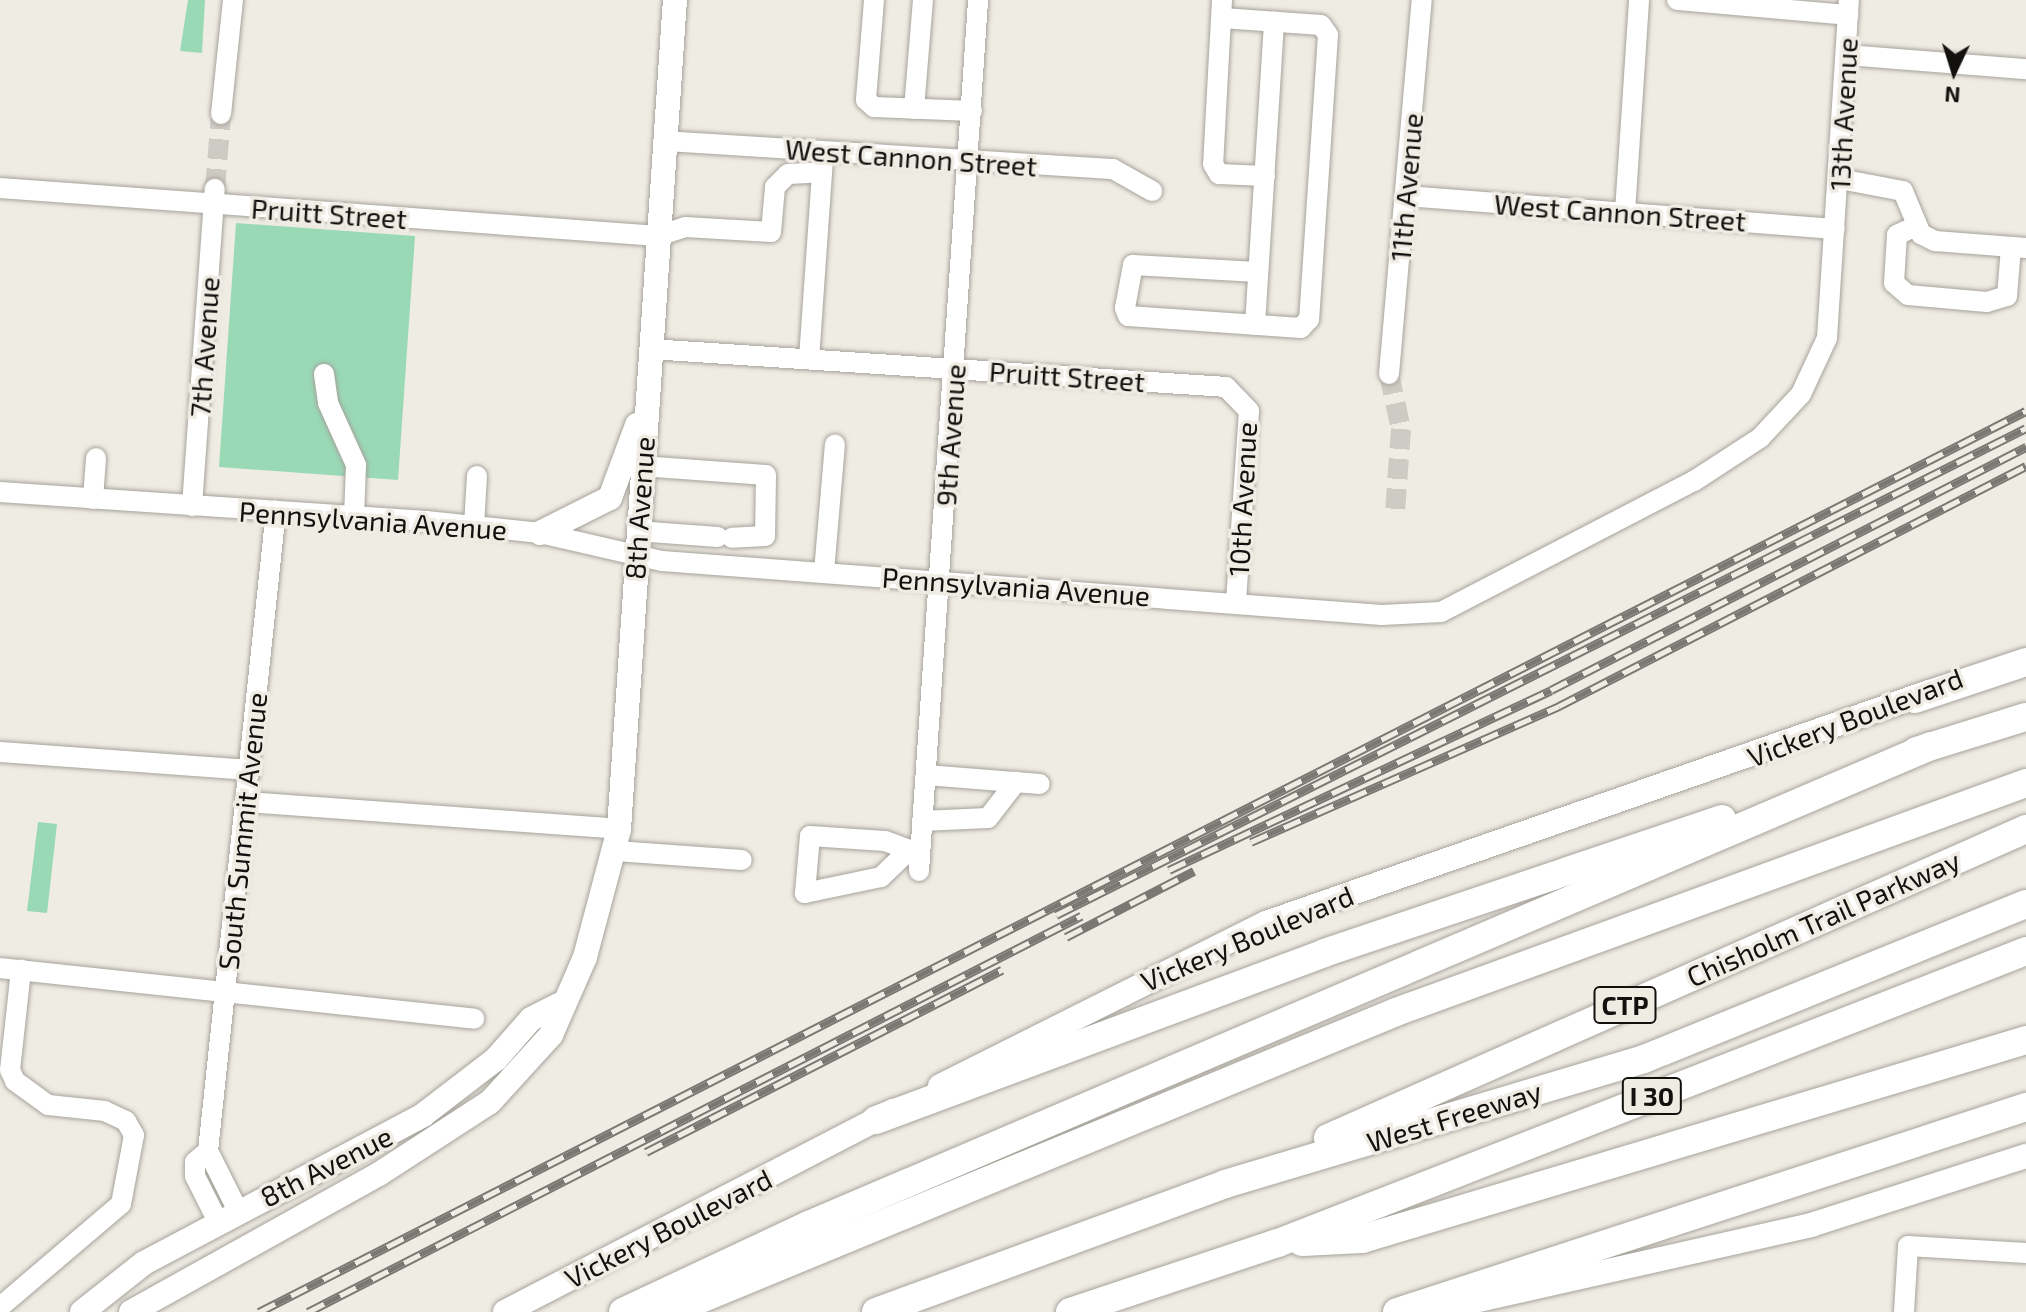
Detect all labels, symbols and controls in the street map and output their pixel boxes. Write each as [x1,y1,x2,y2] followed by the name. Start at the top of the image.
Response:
[1914,32,1994,112] north arrow
[1822,36,1864,192] street label: 13th Avenue
[1944,82,1961,109] text: N
[1383,111,1429,263] street label: 11th Avenue
[784,131,1038,183] street label: West Cannon Street
[1493,186,1747,238] street label: West Cannon Street
[250,191,408,235] street label: Pruitt Street
[182,275,226,419] street label: 7th Avenue
[988,354,1146,398] street label: Pruitt Street
[928,362,972,508] street label: 9th Avenue
[1221,421,1263,577] street label: 10th Avenue
[617,435,661,581] street label: 8th Avenue
[238,494,508,546] street label: Pennsylvania Avenue
[881,560,1151,612] street label: Pennsylvania Avenue
[1742,660,1968,774] street label: Vickery Boulevard
[211,690,273,972] street label: South Summit Avenue
[1681,842,1965,994] street label: Chisholm Trail Parkway
[1135,878,1359,998] street label: Vickery Boulevard
[1593,983,1657,1027] road number: CTP
[1363,1073,1545,1159] street label: West Freeway
[1620,1074,1684,1118] road number: I 30
[254,1118,398,1214] street label: 8th Avenue
[559,1161,777,1295] street label: Vickery Boulevard

